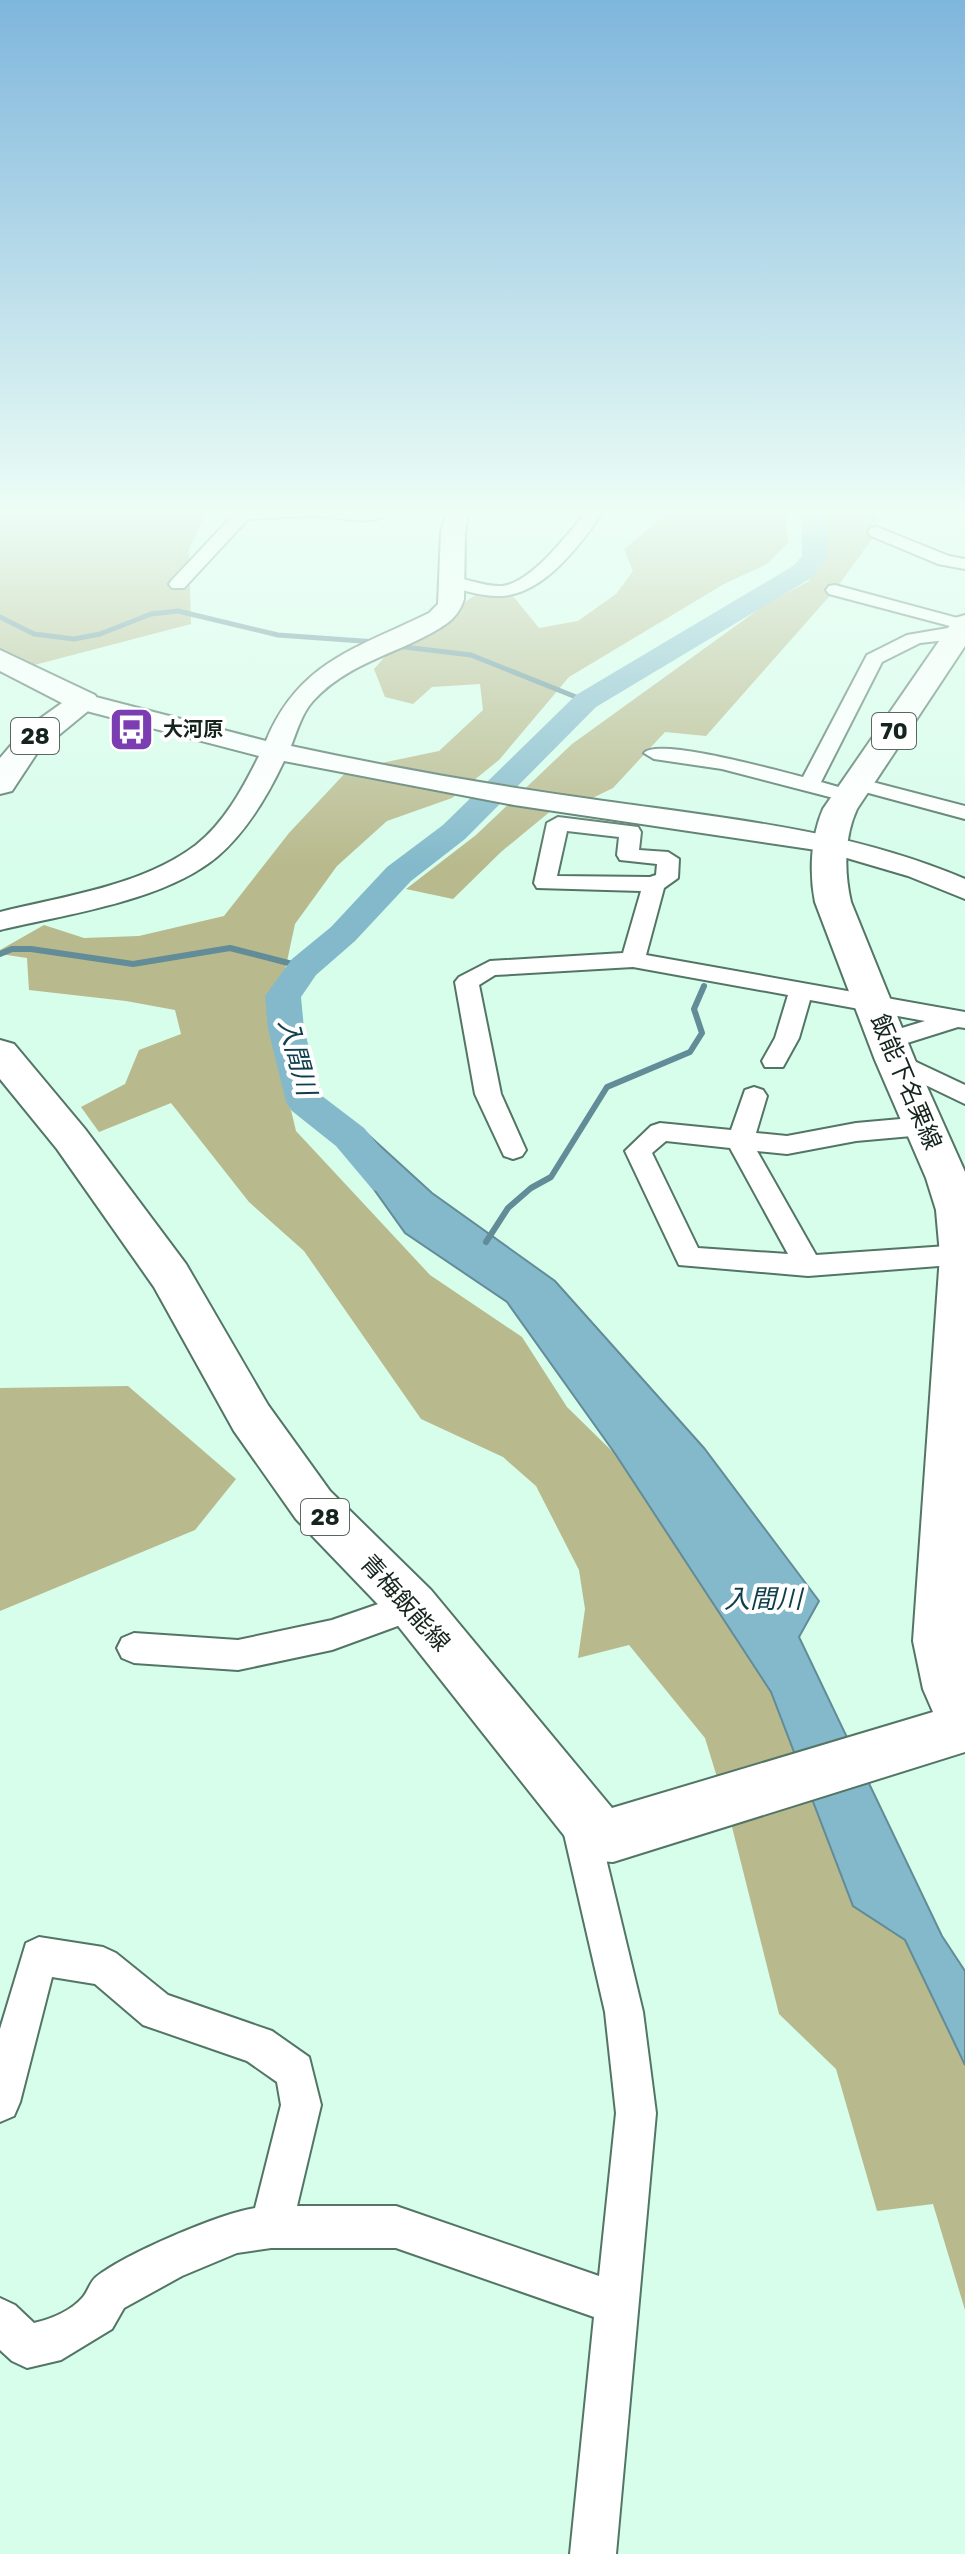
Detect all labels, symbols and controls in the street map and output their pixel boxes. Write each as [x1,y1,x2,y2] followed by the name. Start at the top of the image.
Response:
[108,705,156,753] bus stop icon: 大河原
[872,713,916,749] road number: 70
[163,717,223,741] place label: 大河原
[11,718,59,754] road number: 28
[865,1010,947,1154] street label: 飯能下名栗線
[272,1015,323,1102] water label: 入間川
[301,1499,349,1535] road number: 28
[354,1549,456,1657] street label: 青梅飯能線
[724,1584,805,1615] water label: 入間川

